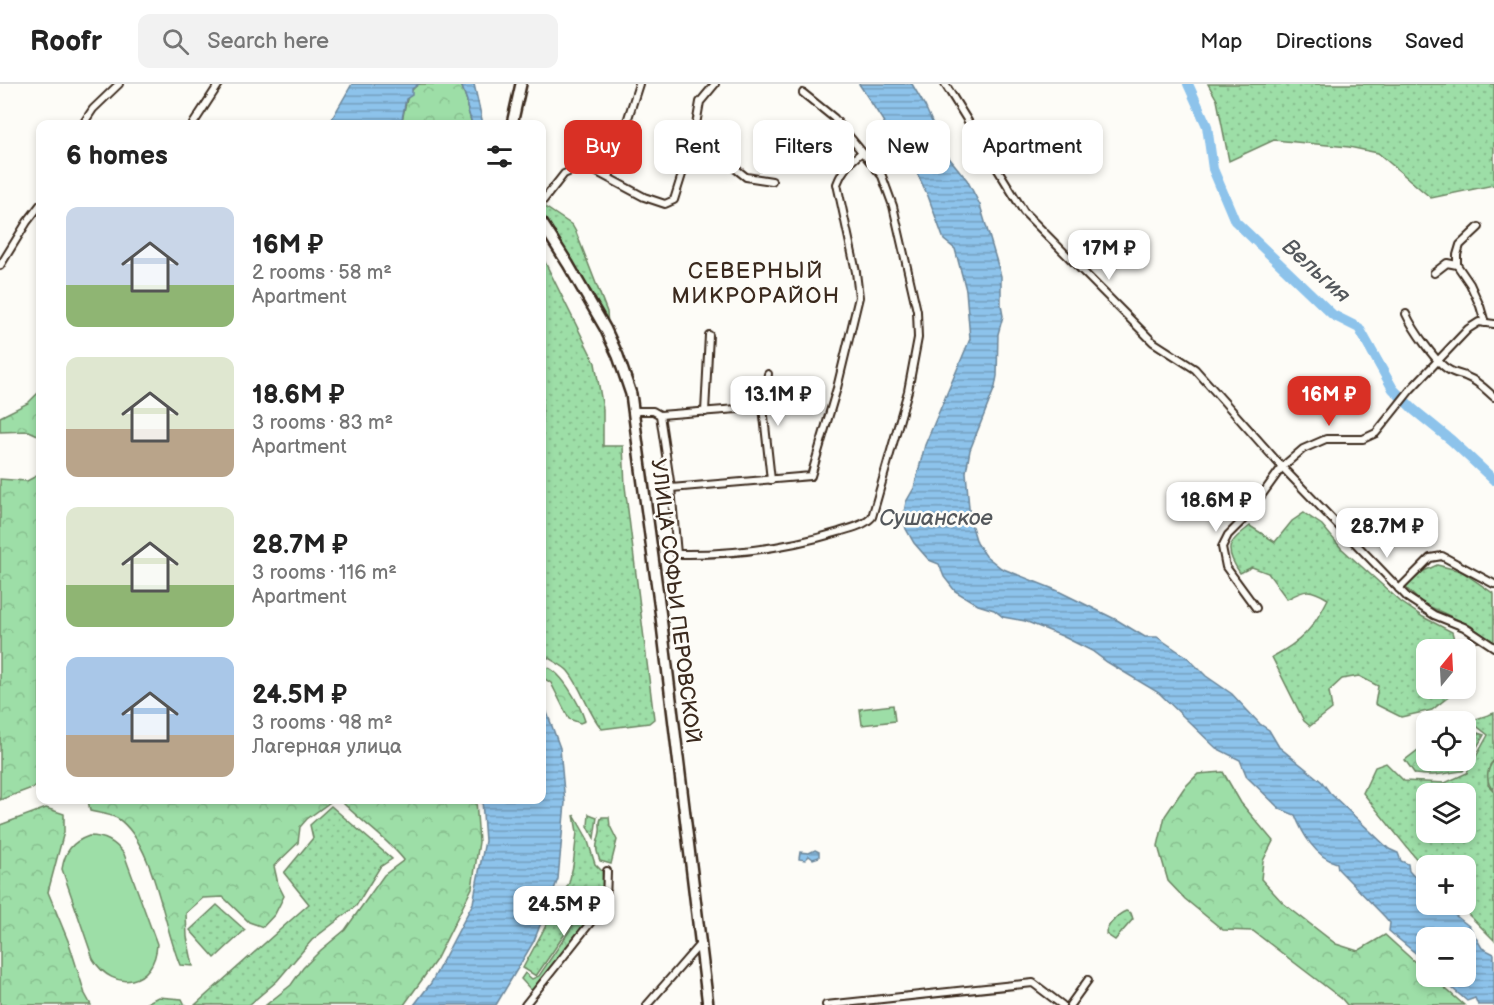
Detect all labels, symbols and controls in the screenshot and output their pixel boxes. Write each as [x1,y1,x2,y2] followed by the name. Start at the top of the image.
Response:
[138,14,558,68] search box
[30,25,102,58] text: Roofr
[159,25,192,58] icon: search
[207,28,329,55] text: Search here
[1200,29,1243,54] text: Map
[1276,29,1372,54] text: Directions
[1405,29,1464,54] text: Saved
[564,120,642,174] chip: Buy
[654,120,741,174] chip: Rent
[753,120,854,174] chip: Filters
[866,120,950,174] chip: New
[962,120,1103,174] chip: Apartment
[483,140,516,173] icon: filters
[66,141,168,172] text: 6 homes
[252,230,323,261] text: 16M ₽
[1067,230,1151,281] pin: 17M ₽
[114,231,186,303] icon: home
[1276,233,1356,309] water label: Вельгия
[1082,237,1136,261] text: 17M ₽
[671,258,841,310] district label: СЕВЕРНЫЙ МИКРОРАЙОН
[252,261,392,285] text: 2 rooms · 58 m²
[252,285,347,309] text: Apartment
[723,376,833,427] pin: 13.1M ₽
[1287,376,1371,427] pin: 16M ₽
[252,380,345,411] text: 18.6M ₽
[114,381,186,453] icon: home
[744,383,812,407] text: 13.1M ₽
[1302,383,1356,407] text: 16M ₽
[252,411,393,435] text: 3 rooms · 83 m²
[252,435,347,459] text: Apartment
[646,457,705,745] street label: УЛИЦА СОФЬИ ПЕРОВСКОЙ
[1161,482,1271,533] pin: 18.6M ₽
[1180,489,1252,513] text: 18.6M ₽
[879,505,994,532] water label: Сушанское
[1332,508,1442,559] pin: 28.7M ₽
[1350,515,1424,539] text: 28.7M ₽
[252,530,348,561] text: 28.7M ₽
[114,531,186,603] icon: home
[252,561,397,585] text: 3 rooms · 116 m²
[252,585,347,609] text: Apartment
[1416,639,1476,699] north arrow
[1416,639,1476,987] map controls
[252,680,347,711] text: 24.5M ₽
[114,681,186,753] icon: home
[252,711,393,735] text: 3 rooms · 98 m²
[1416,711,1476,771] button: locate
[252,735,402,759] text: Лагерная улица
[1416,783,1476,843] button: layers
[1416,855,1476,915] button: +
[509,886,619,937] pin: 24.5M ₽
[527,893,601,917] text: 24.5M ₽
[1416,927,1476,987] button: −

